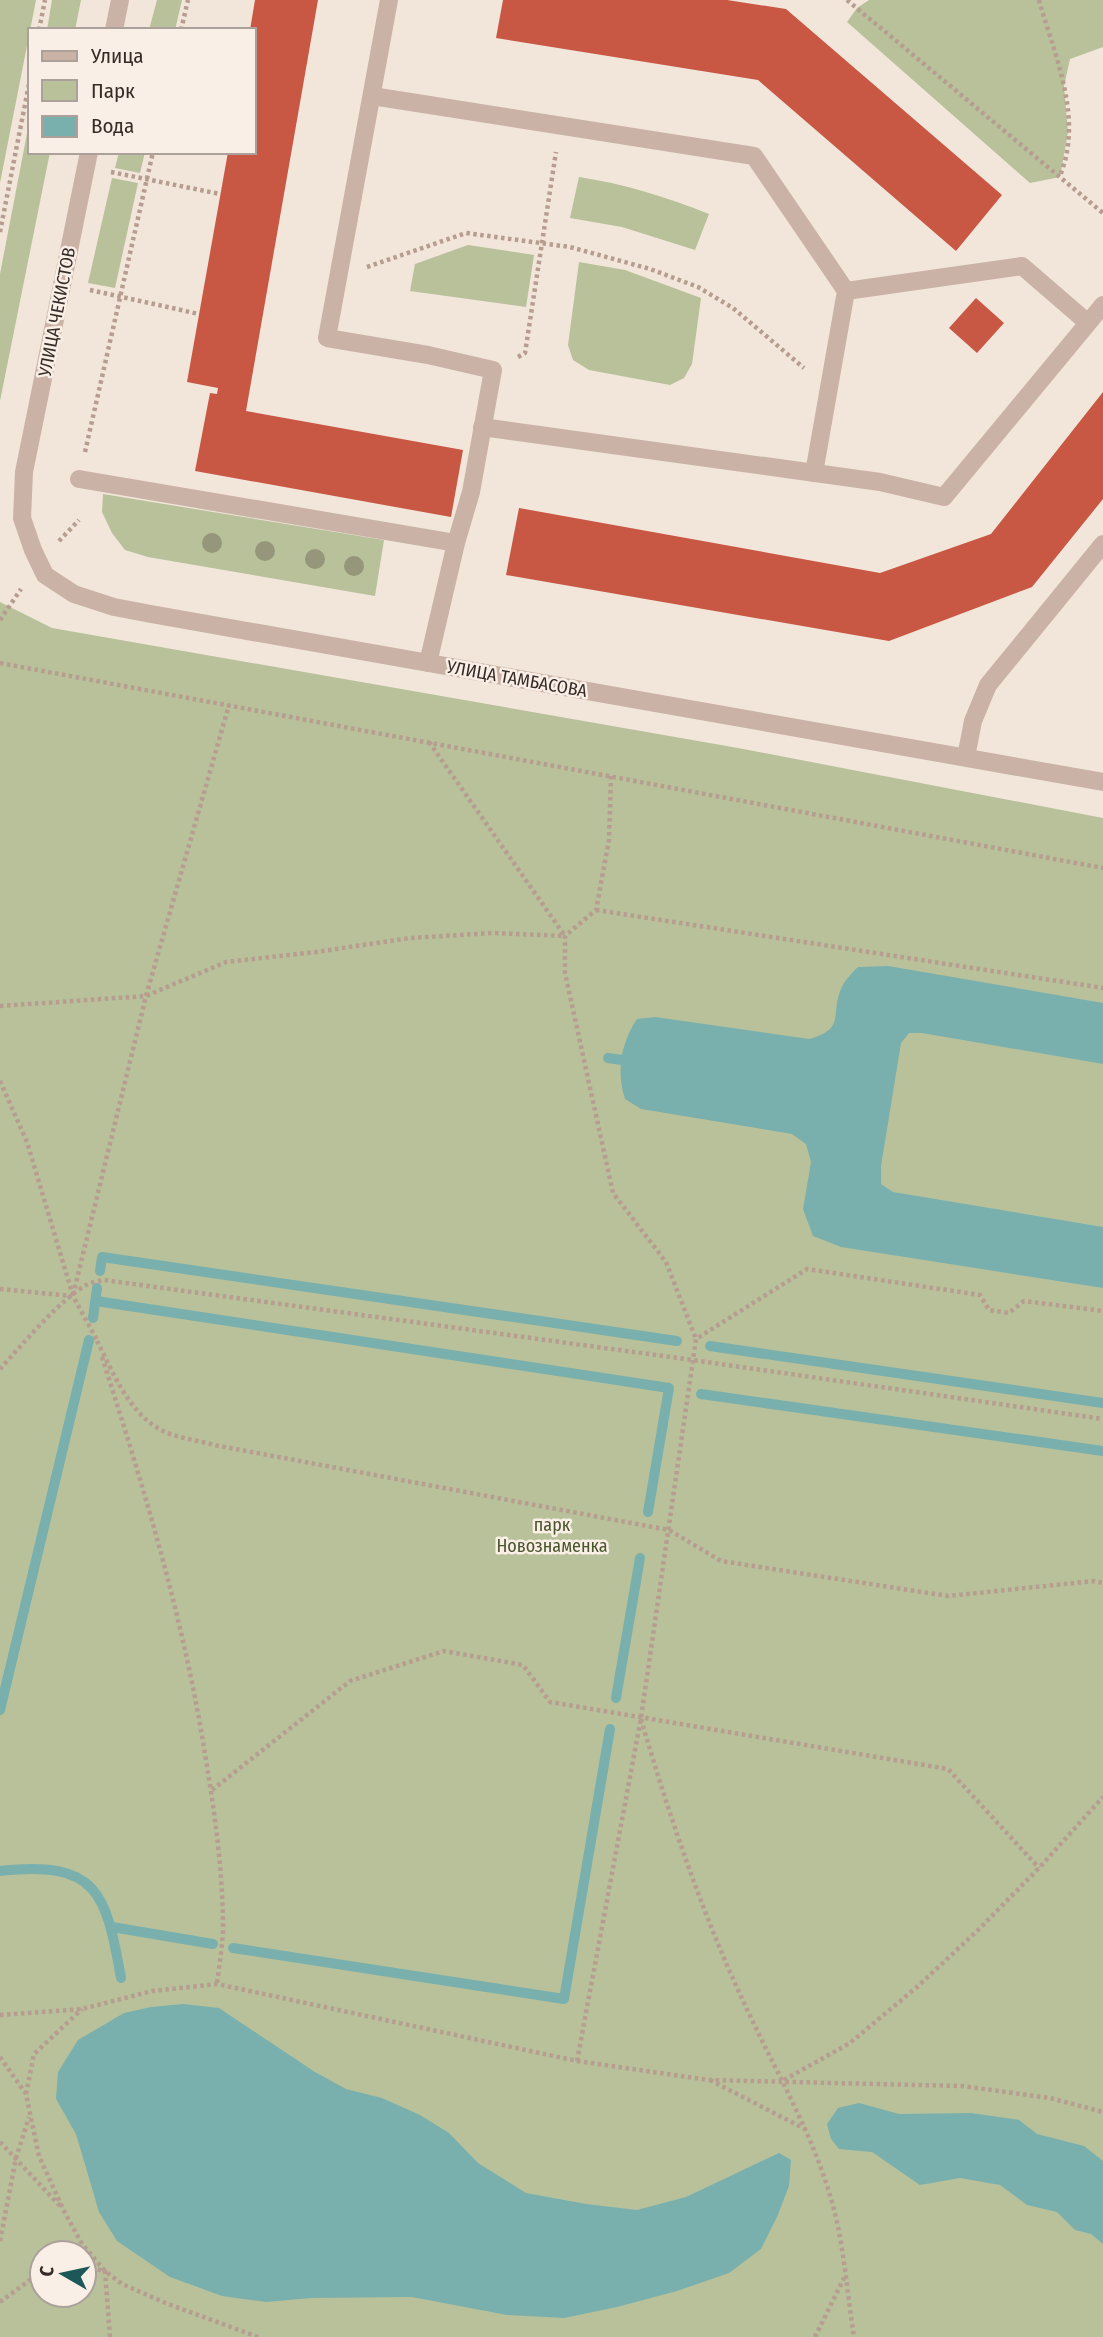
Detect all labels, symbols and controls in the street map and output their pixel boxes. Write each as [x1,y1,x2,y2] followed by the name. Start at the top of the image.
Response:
[28,28,256,154] legend
[90,43,144,69] text: Улица
[91,78,135,104] text: Парк
[91,113,134,139] text: Вода
[34,245,80,379] street label: УЛИЦА ЧЕКИСТОВ
[444,656,589,702] street label: УЛИЦА ТАМБАСОВА
[496,1514,608,1557] park label: парк Новознаменка
[28,2239,98,2309] north arrow
[35,2265,59,2278] text: С

